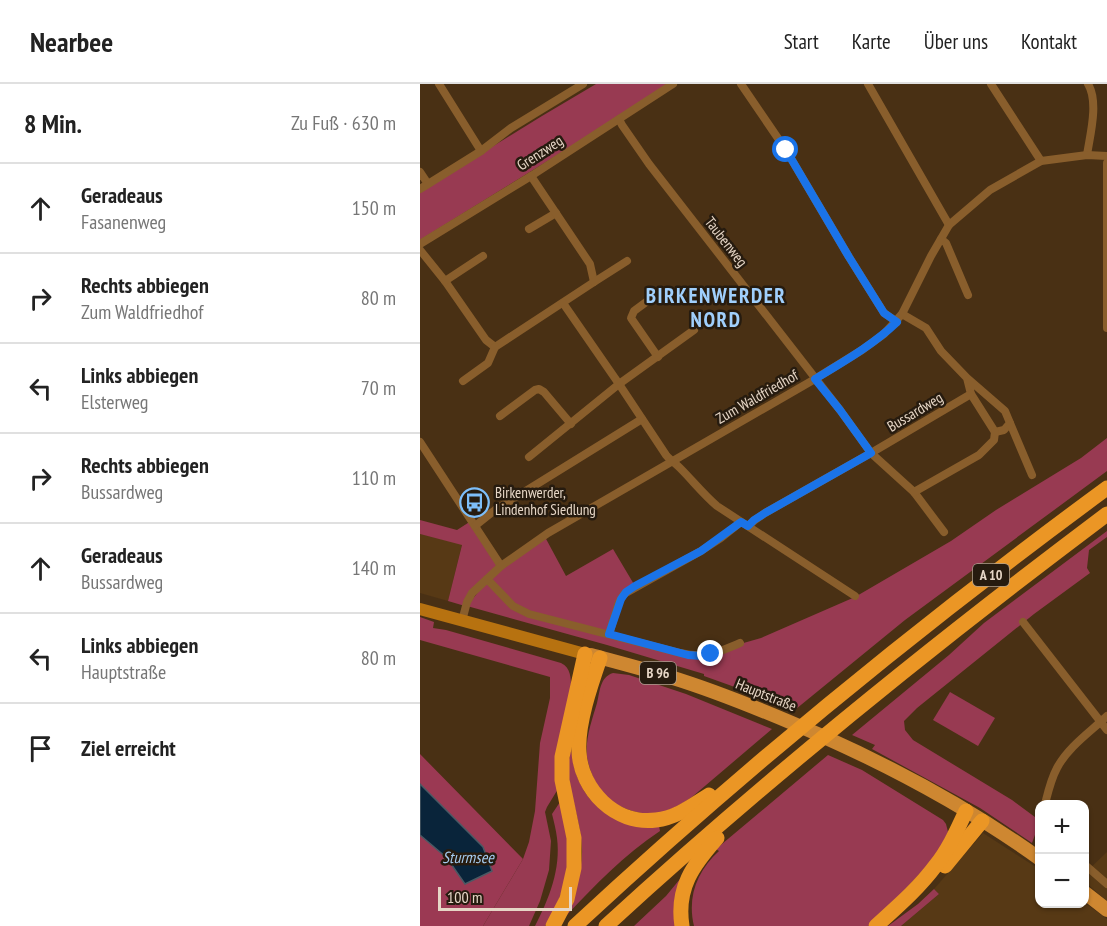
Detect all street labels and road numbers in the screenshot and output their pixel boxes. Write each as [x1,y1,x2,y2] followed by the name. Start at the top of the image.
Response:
[513,131,566,174] street label: Grenzweg
[701,213,752,271] street label: Taubenweg
[712,365,802,428] street label: Zum Waldfriedhof
[883,388,946,436] street label: Bussardweg
[973,564,1009,586] road number: A 10
[640,662,676,684] road number: B 96
[733,674,799,715] street label: Hauptstraße

